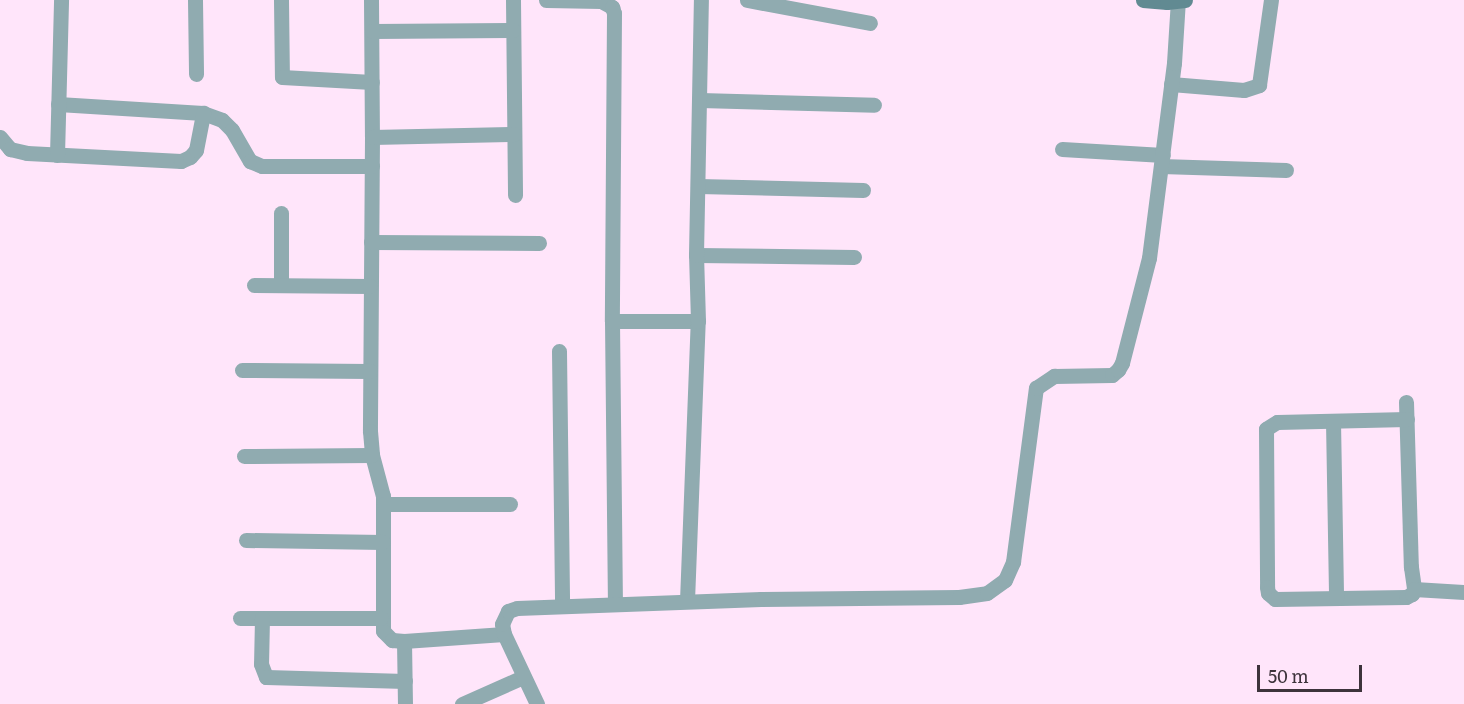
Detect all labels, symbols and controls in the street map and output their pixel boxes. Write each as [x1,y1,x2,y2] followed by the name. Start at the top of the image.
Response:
[1260,653,1365,691] scale bar
[1268,662,1309,689] text: 50 m

